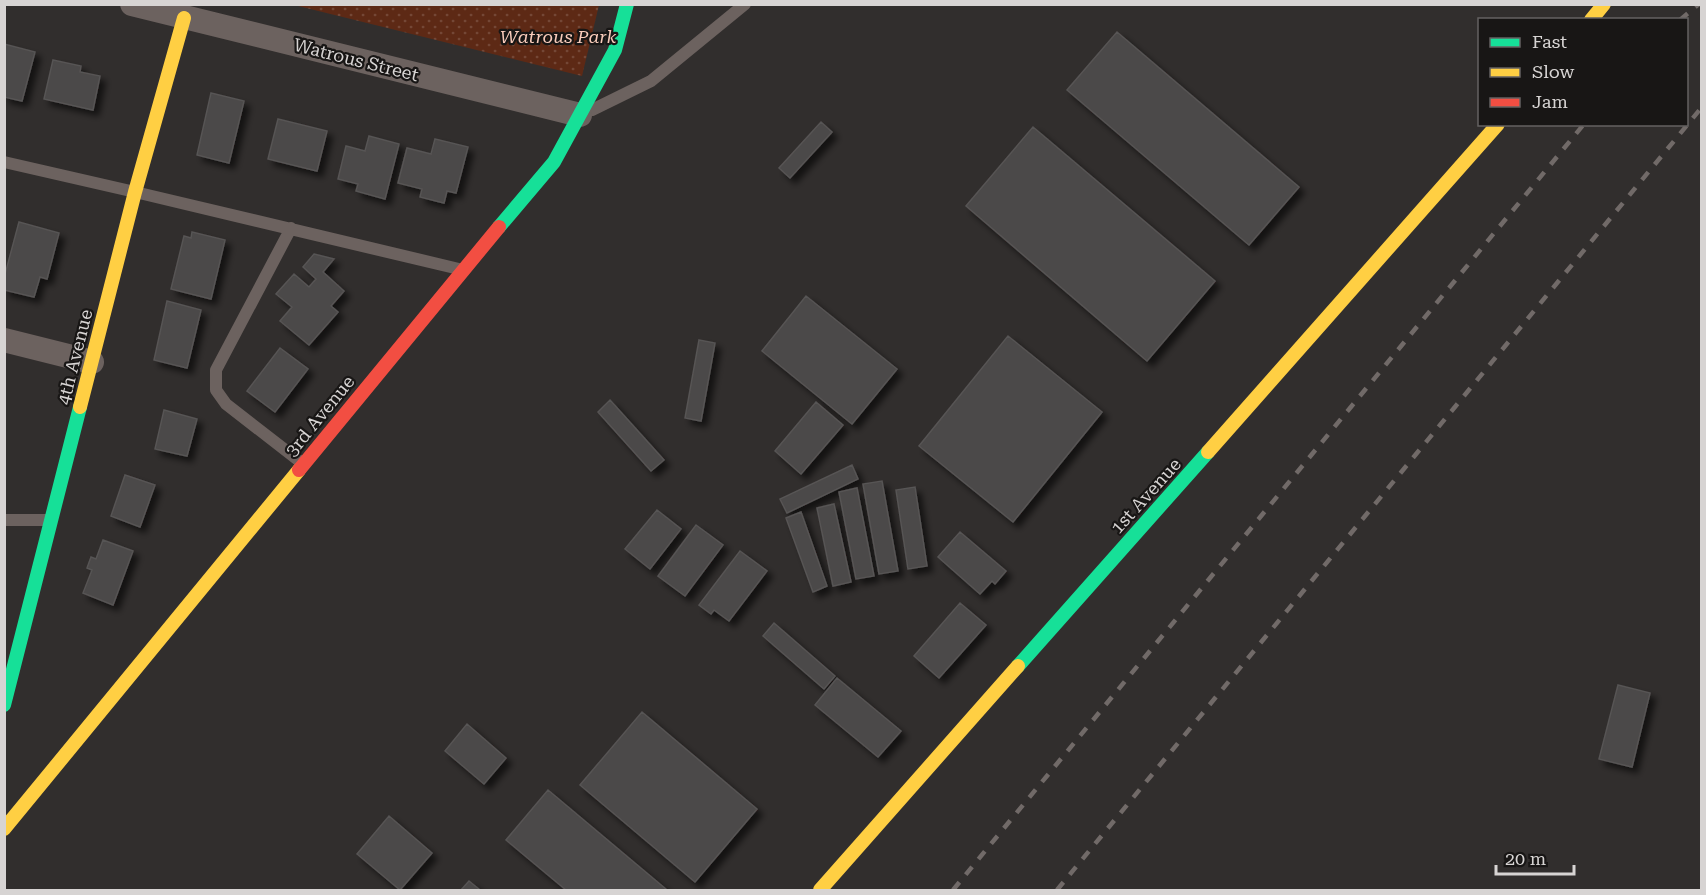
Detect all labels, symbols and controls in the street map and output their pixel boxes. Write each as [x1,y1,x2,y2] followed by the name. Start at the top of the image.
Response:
[1478,18,1688,126] legend
[500,26,616,47] park label: Watrous Park
[1532,31,1567,52] text: Fast
[291,34,421,85] street label: Watrous Street
[1532,61,1574,82] text: Slow
[1532,91,1568,112] text: Jam
[53,307,97,407] street label: 4th Avenue
[281,371,359,460] street label: 3rd Avenue
[1106,453,1185,538] street label: 1st Avenue
[1496,838,1574,876] scale bar
[1505,848,1546,869] text: 20 m

